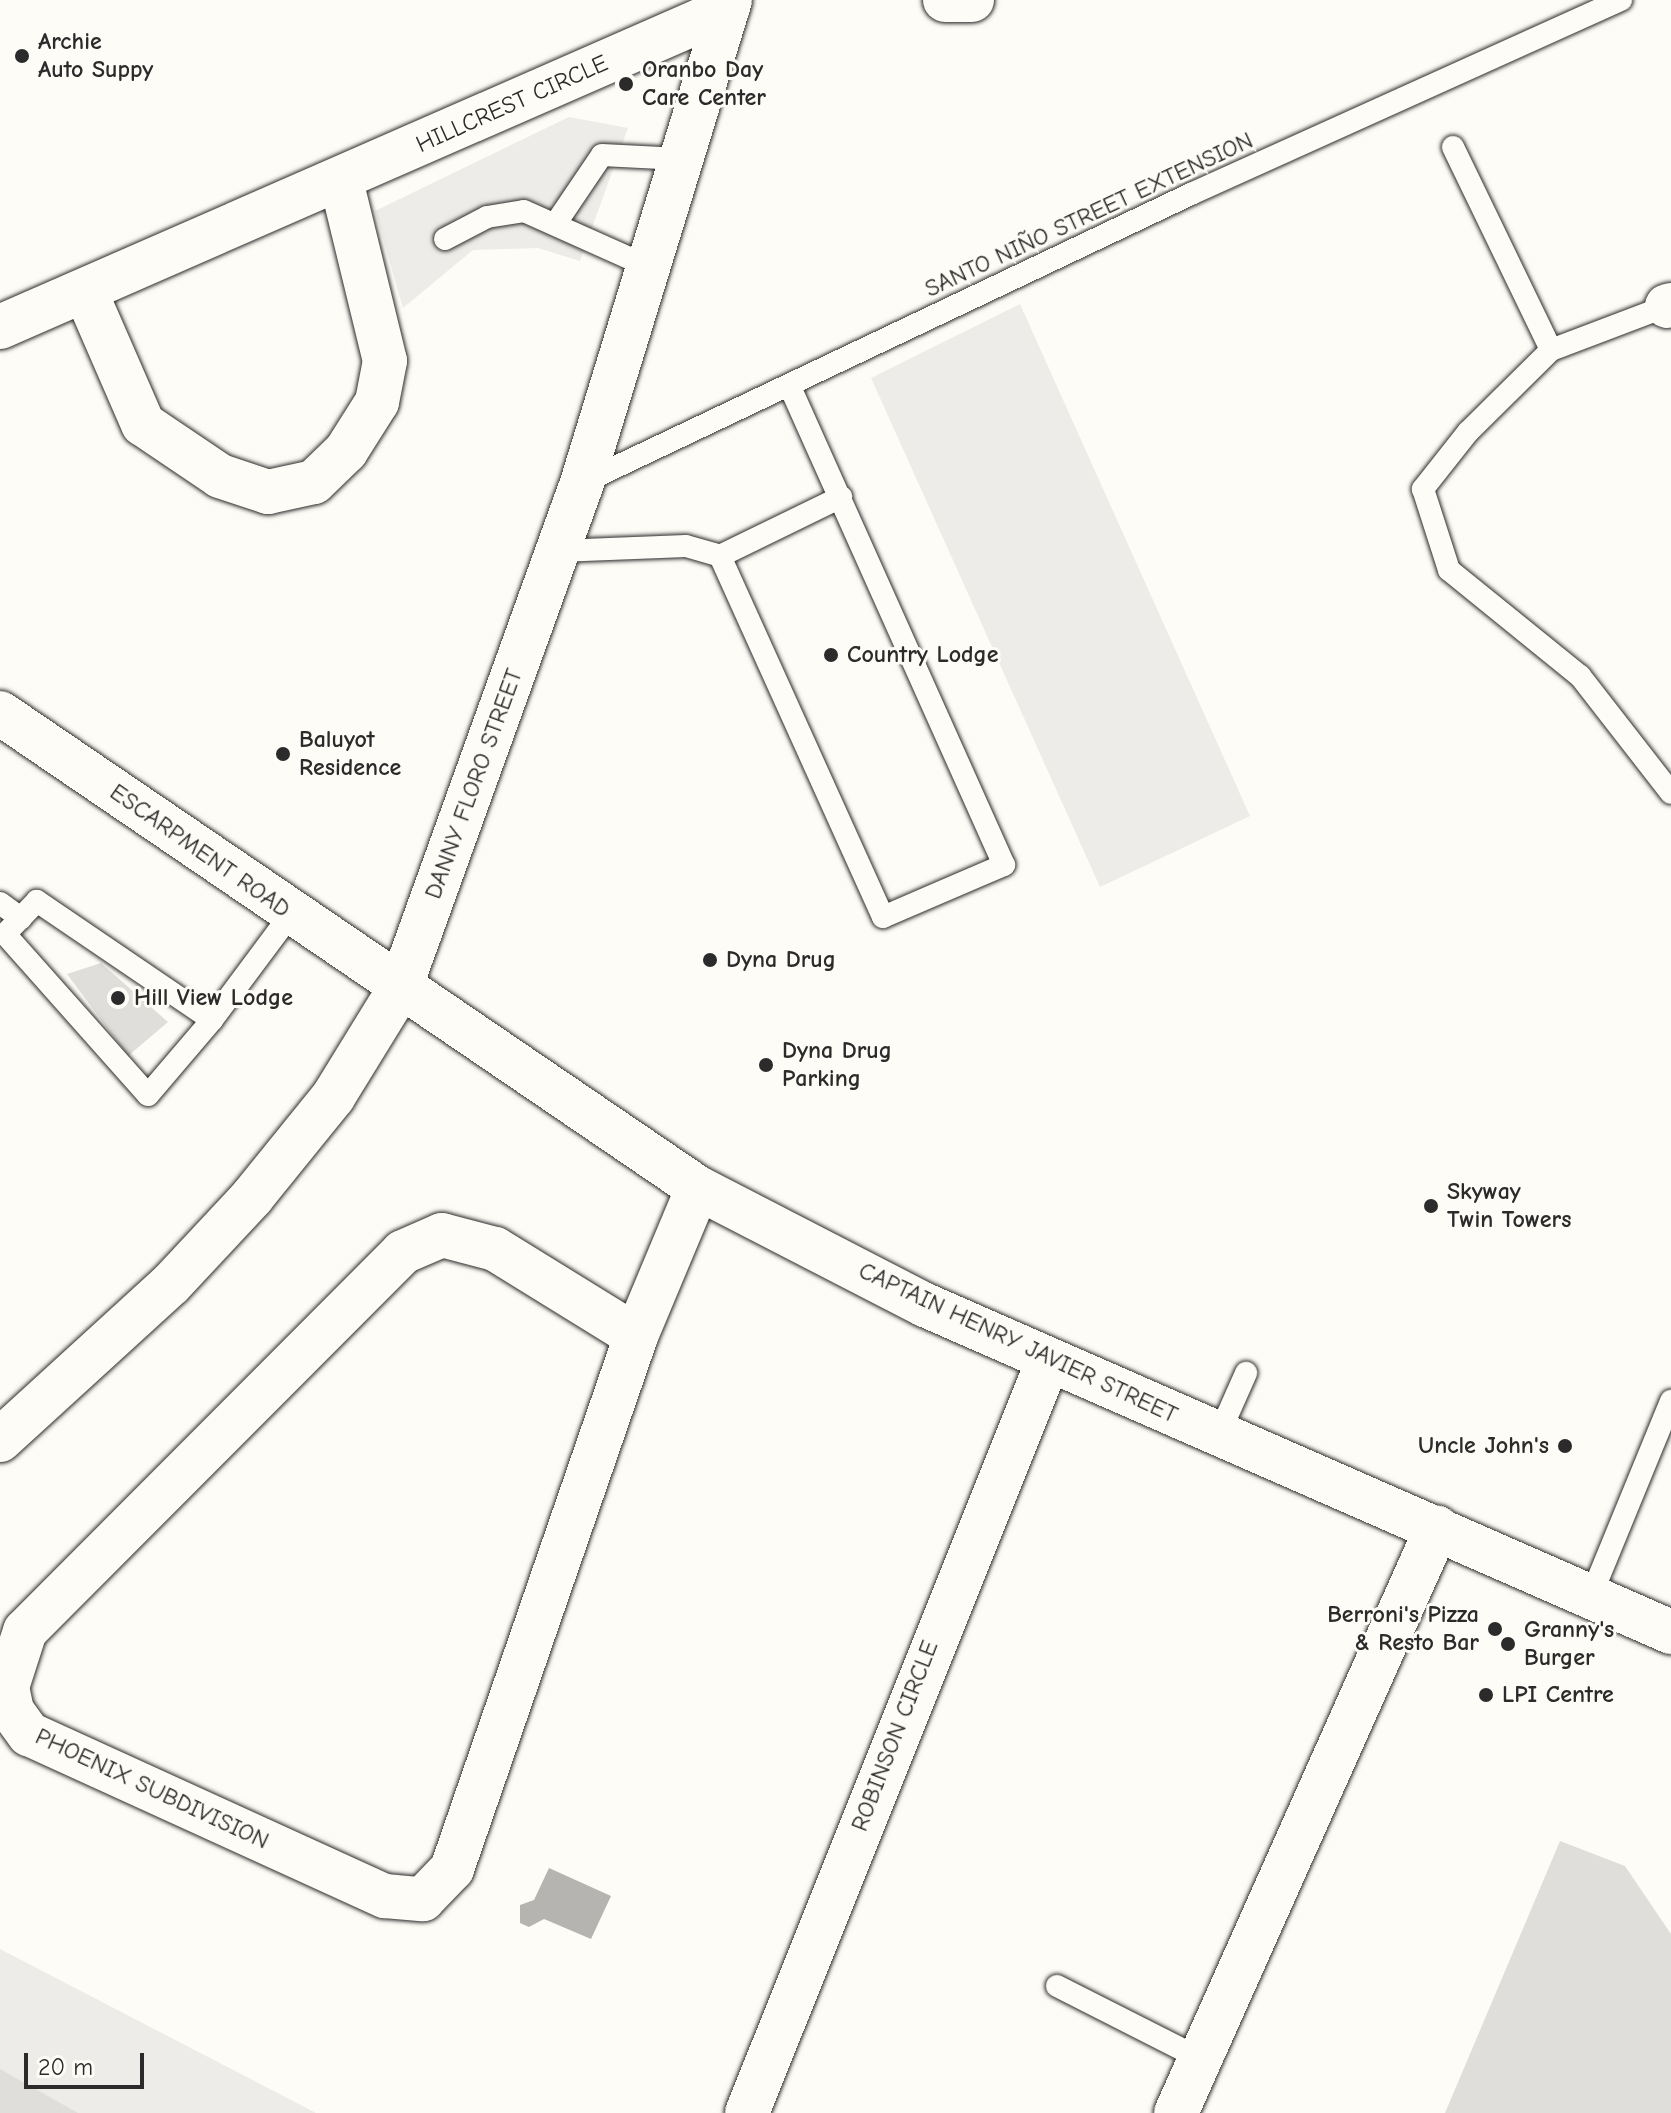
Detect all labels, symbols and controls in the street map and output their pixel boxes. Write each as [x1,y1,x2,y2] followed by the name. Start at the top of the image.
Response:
[38,28,153,84] place label: Archie Auto Suppy
[13,47,31,65] marker: Archie Auto Suppy
[412,49,612,159] street label: HILLCREST CIRCLE
[642,56,766,112] place label: Oranbo Day Care Center
[617,75,635,93] marker: Oranbo Day Care Center
[920,126,1258,304] street label: SANTO NIÑO STREET EXTENSION
[847,641,999,669] place label: Country Lodge
[822,646,840,664] marker: Country Lodge
[419,665,529,903] street label: DANNY FLORO STREET
[299,726,401,782] place label: Baluyot Residence
[274,745,292,763] marker: Baluyot Residence
[104,778,296,924] street label: ESCARPMENT ROAD
[726,946,836,974] place label: Dyna Drug
[701,951,719,969] marker: Dyna Drug
[134,984,293,1012] place label: Hill View Lodge
[109,989,127,1007] marker: Hill View Lodge
[782,1037,892,1093] place label: Dyna Drug Parking
[757,1056,775,1074] marker: Dyna Drug Parking
[1447,1178,1571,1234] place label: Skyway Twin Towers
[1422,1197,1440,1215] marker: Skyway Twin Towers
[854,1256,1182,1430] street label: CAPTAIN HENRY JAVIER STREET
[1418,1432,1549,1460] place label: Uncle John's
[1556,1437,1574,1455] marker: Uncle John's
[1327,1601,1479,1657] place label: Berroni's Pizza & Resto Bar
[1524,1616,1614,1672] place label: Granny's Burger
[1486,1620,1504,1638] marker: Berroni's Pizza & Resto Bar
[1499,1635,1517,1653] marker: Granny's Burger
[845,1637,945,1835] street label: ROBINSON CIRCLE
[1502,1681,1614,1709] place label: LPI Centre
[1477,1686,1495,1704] marker: LPI Centre
[31,1722,273,1856] street label: PHOENIX SUBDIVISION
[28,2037,148,2087] scale bar
[38,2053,93,2081] text: 20 m

